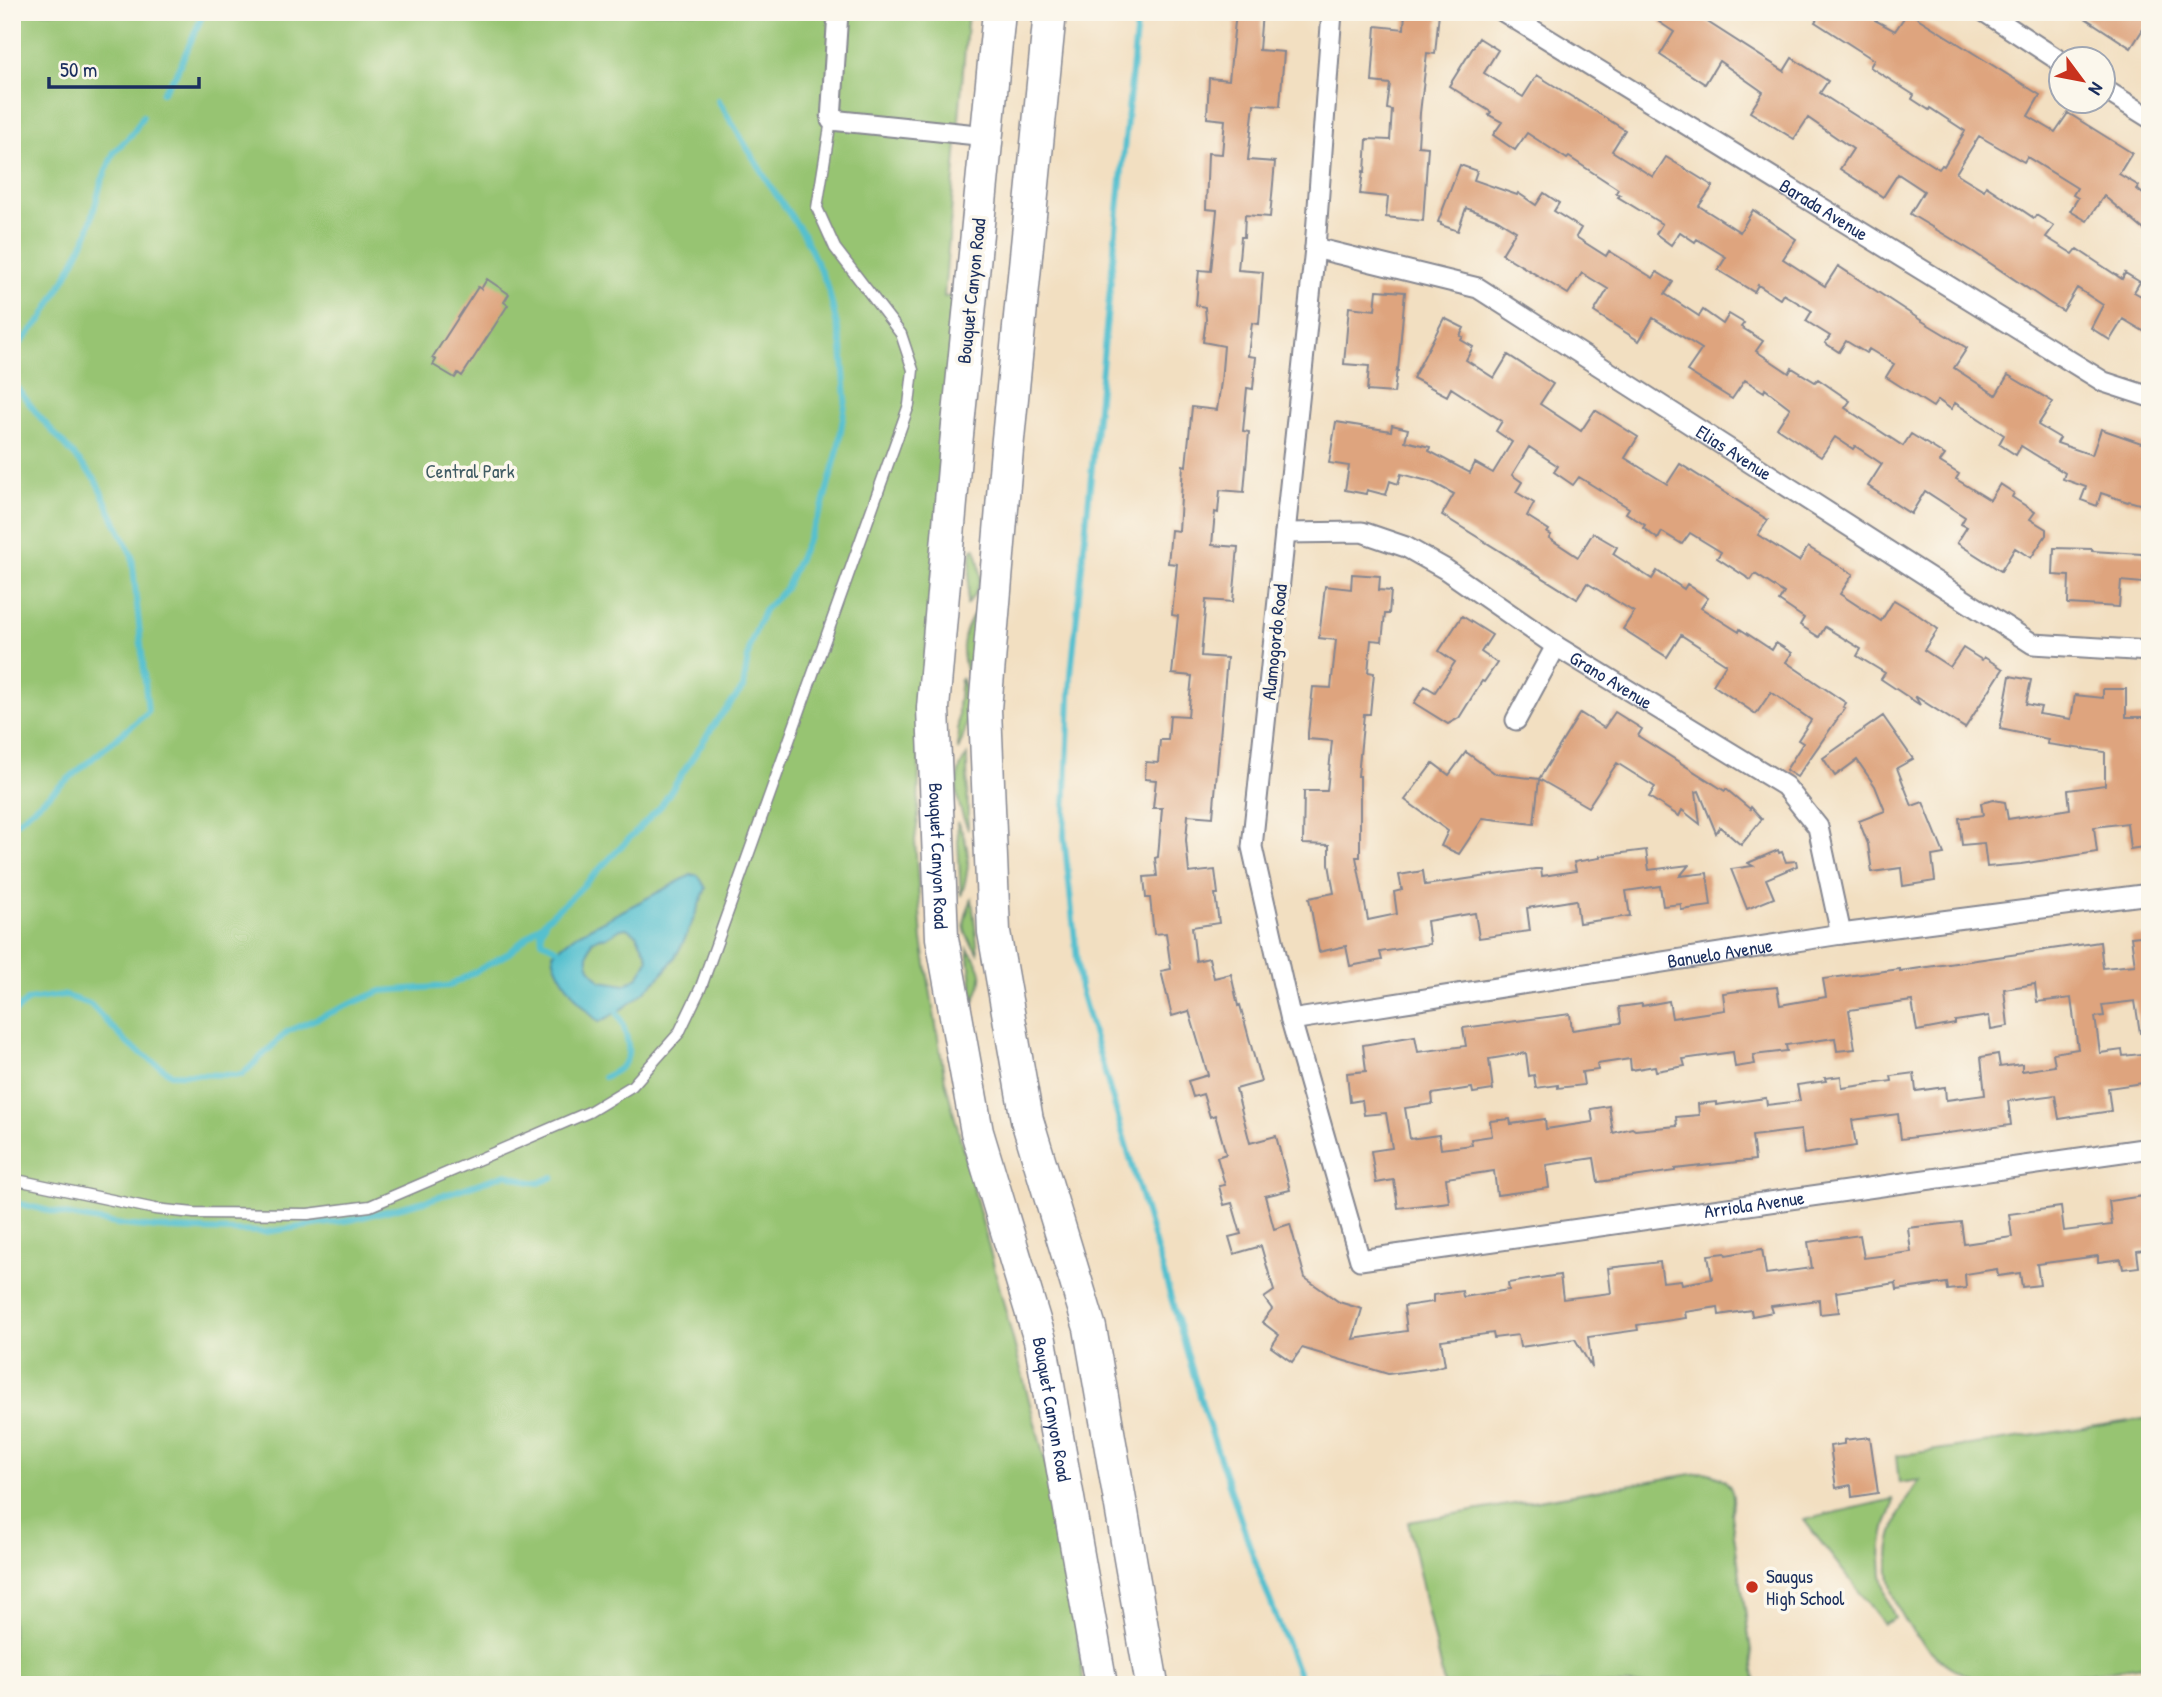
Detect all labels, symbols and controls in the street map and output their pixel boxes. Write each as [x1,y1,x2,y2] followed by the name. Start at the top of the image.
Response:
[49,46,200,90] scale bar
[2046,46,2116,116] north arrow
[60,55,97,84] text: 50 m
[2083,78,2110,100] text: N
[1775,172,1874,247] street label: Barada Avenue
[950,216,992,365] street label: Bouquet Canyon Road
[1691,418,1777,486] street label: Elias Avenue
[425,458,515,484] park label: Central Park
[1255,582,1293,701] street label: Alamogordo Road
[1565,644,1658,715] street label: Grano Avenue
[923,782,955,930] street label: Bouquet Canyon Road
[1665,932,1775,974] street label: Banuelo Avenue
[1702,1184,1806,1224] street label: Arriola Avenue
[1027,1335,1078,1484] street label: Bouquet Canyon Road
[1766,1563,1845,1611] place label: Saugus High School
[1744,1579,1760,1595] marker: Saugus High School

